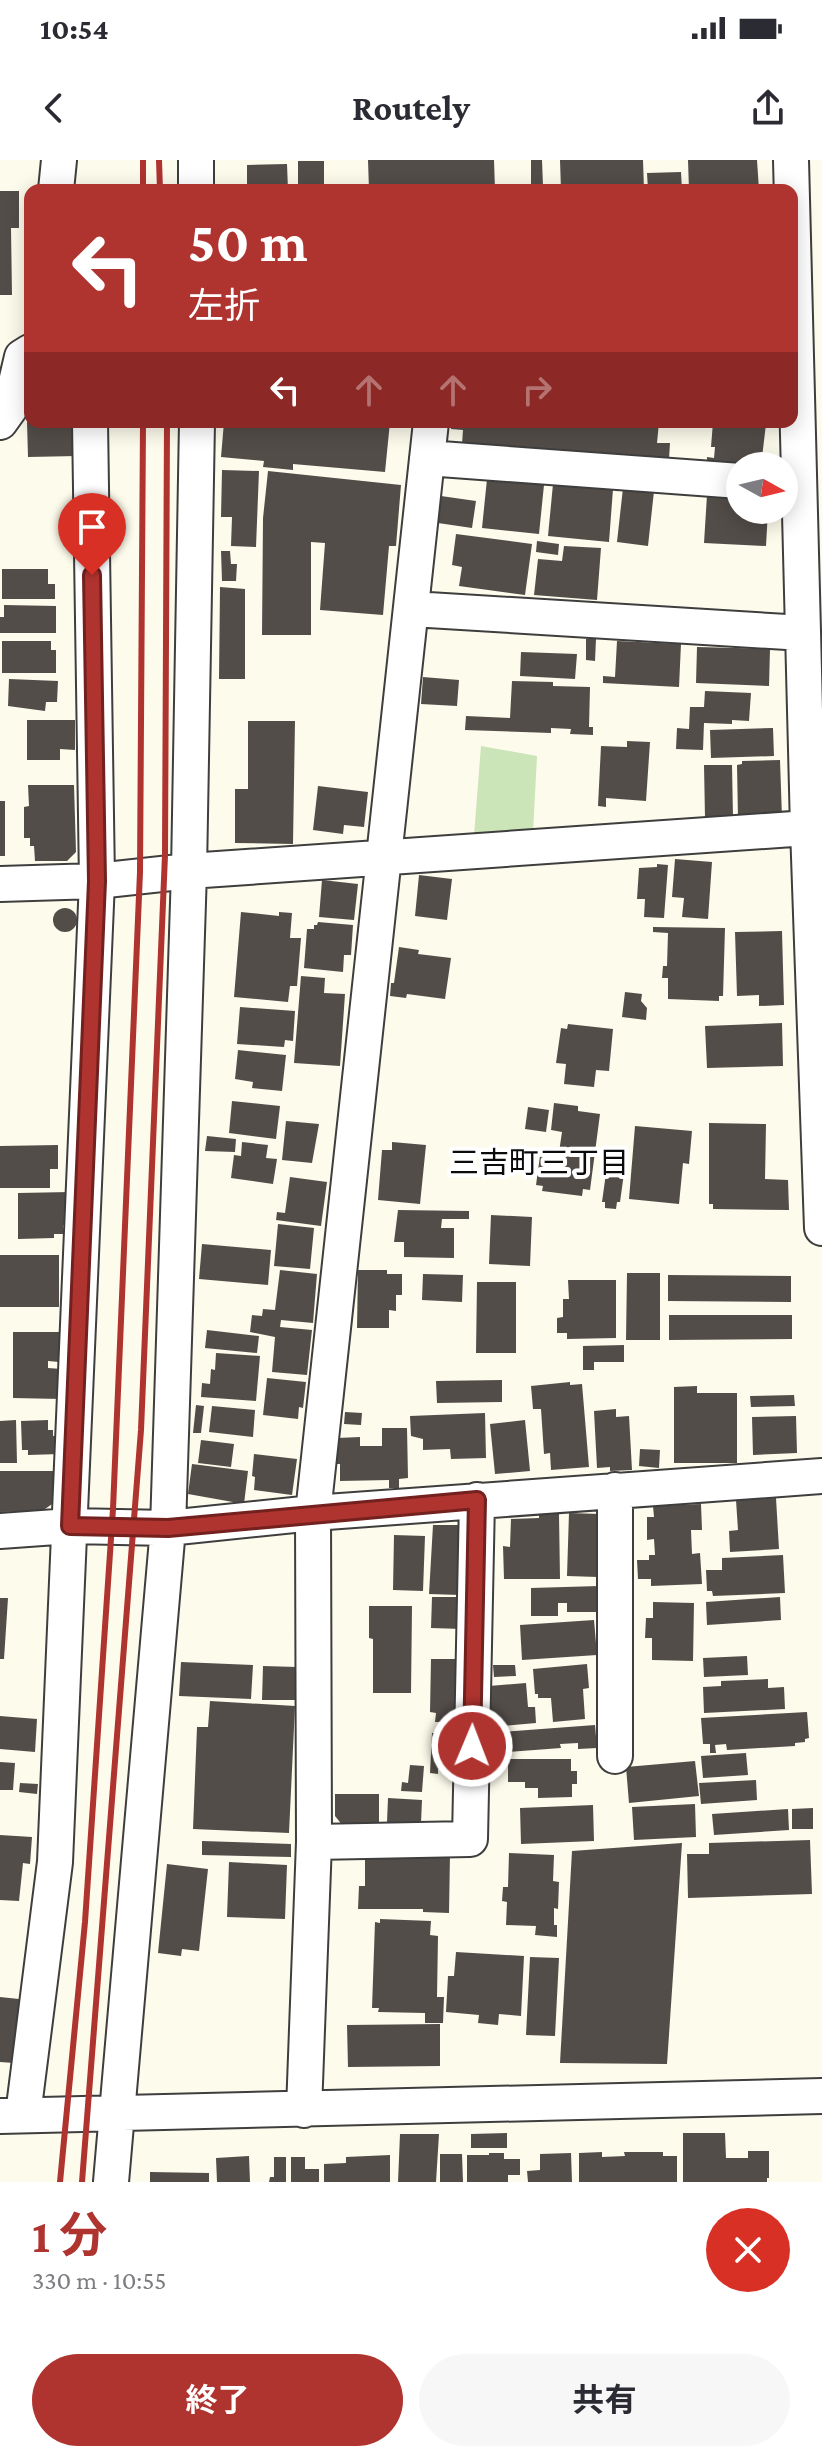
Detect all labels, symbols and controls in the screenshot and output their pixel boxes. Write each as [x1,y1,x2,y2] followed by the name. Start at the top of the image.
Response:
[40,12,109,45] text: 10:54
[32,86,76,130] icon: back
[746,86,790,130] icon: share
[352,88,470,128] text: Routely
[188,211,308,273] text: 50 m
[56,216,160,320] icon: left
[188,286,260,326] text: 左折
[263,368,307,412] icon: left
[347,368,391,412] icon: ahead
[431,368,475,412] icon: ahead
[515,368,559,412] icon: right
[726,452,798,524] north arrow
[726,452,798,524] map controls
[58,493,126,575] pin
[70,505,114,549] icon: arrive
[449,1146,629,1179] district label: 三吉町三丁目
[430,1704,514,1788] position arrow
[706,2208,790,2292] button: close
[32,2209,107,2262] text: 1 分
[32,2266,167,2295] text: 330 m · 10:55
[32,2354,403,2446] button: 終了
[419,2354,790,2446] button: 共有

